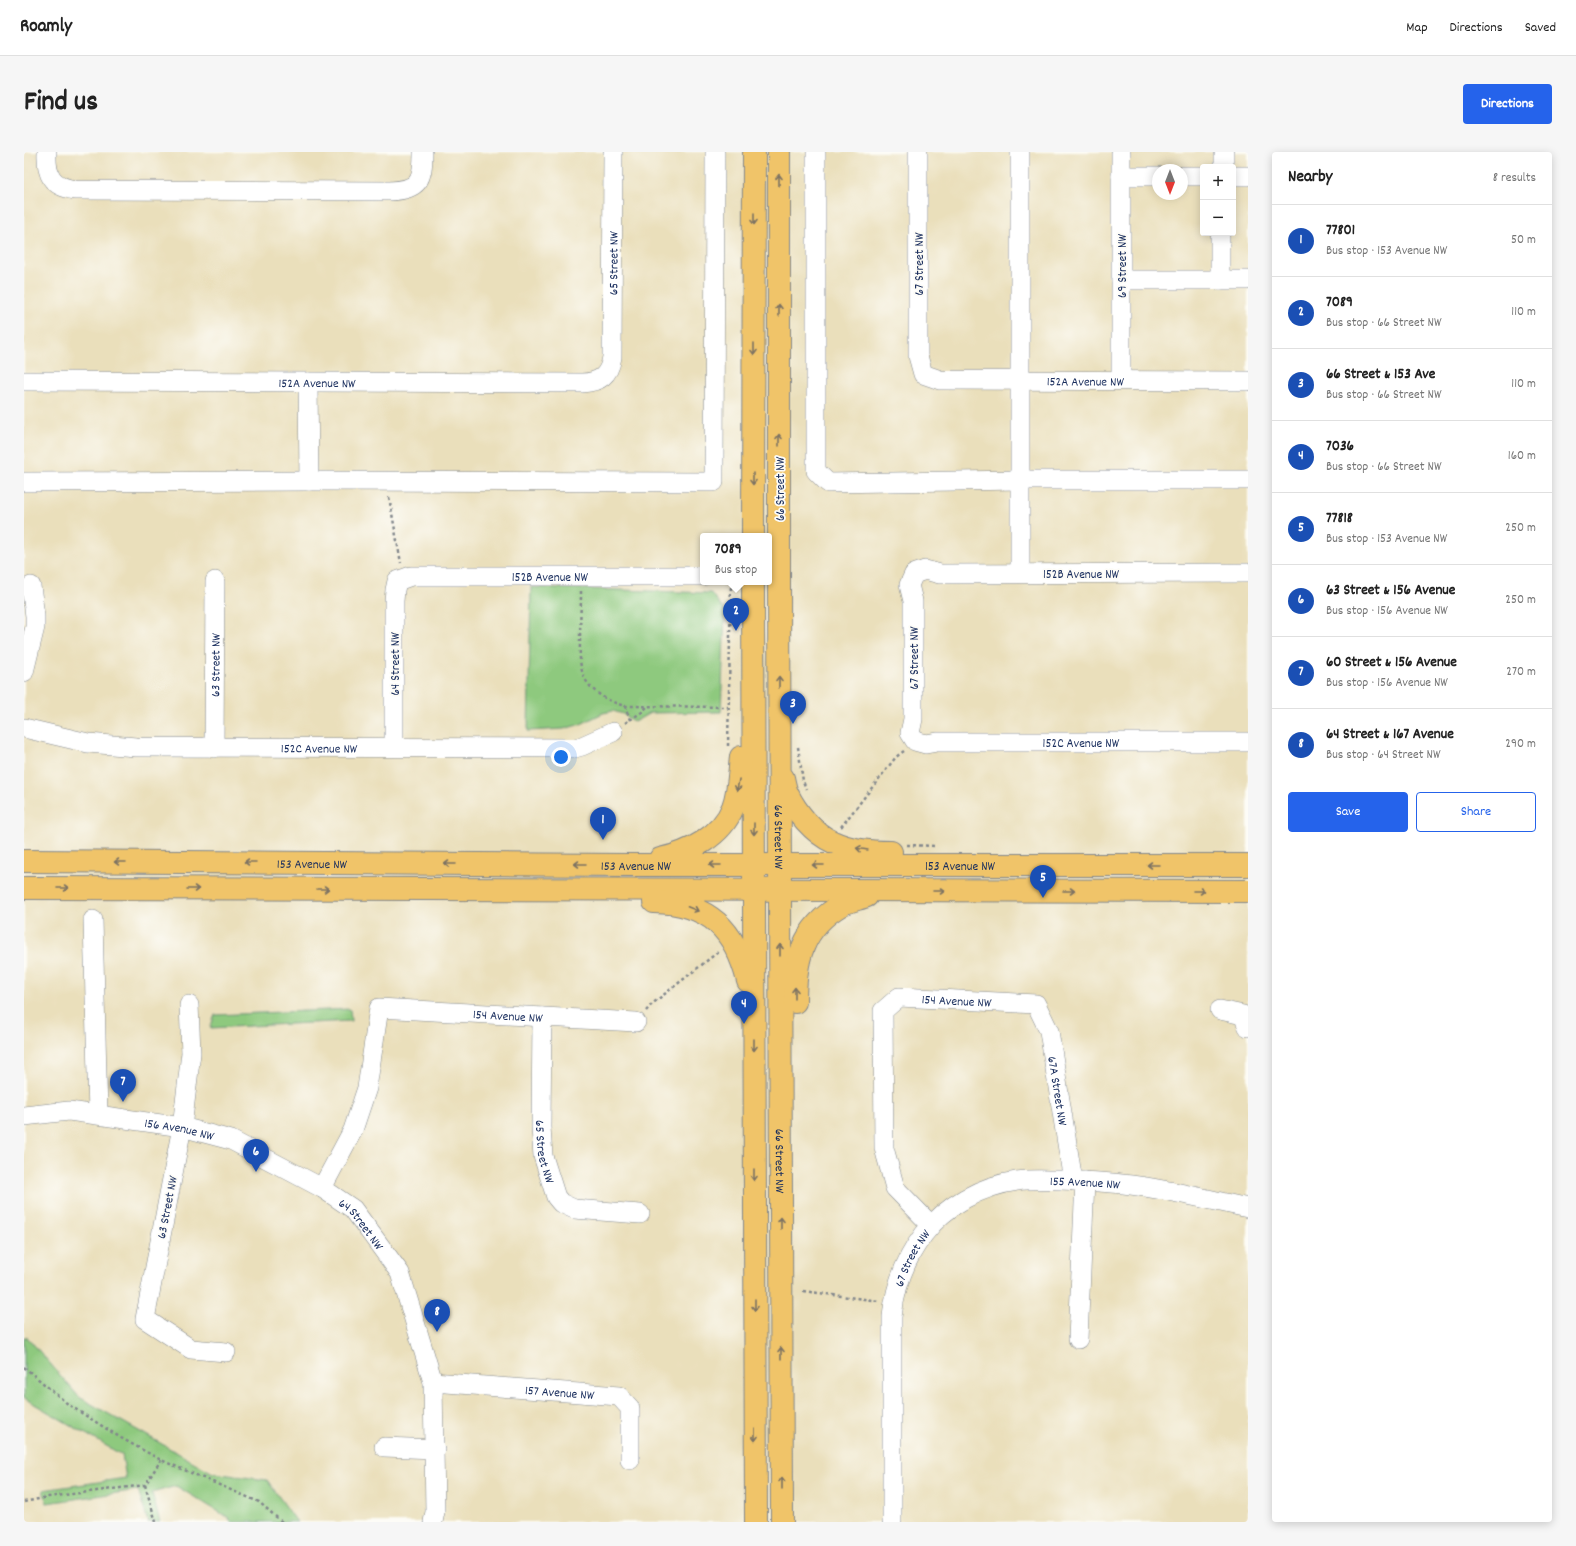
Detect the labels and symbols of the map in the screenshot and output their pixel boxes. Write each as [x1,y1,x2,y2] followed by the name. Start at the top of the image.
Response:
[1152,164,1188,200] north arrow
[775,174,783,187] one-way arrow
[750,212,758,225] one-way arrow
[605,231,625,295] street label: 65 Street NW
[911,232,930,295] street label: 67 Street NW
[1114,234,1133,298] street label: 69 Street NW
[775,304,783,317] one-way arrow
[750,342,758,355] one-way arrow
[1047,373,1124,393] street label: 152A Avenue NW
[278,375,356,394] street label: 152A Avenue NW
[775,434,783,447] one-way arrow
[772,456,791,521] street label: 66 Street NW
[749,472,757,485] one-way arrow
[1043,566,1120,585] street label: 152B Avenue NW
[512,569,589,588] street label: 152B Avenue NW
[723,598,749,631] pin: 2
[906,626,925,689] street label: 67 Street NW
[387,632,406,696] street label: 64 Street NW
[207,633,227,697] street label: 63 Street NW
[775,676,783,689] one-way arrow
[780,691,806,724] pin: 3
[1043,735,1120,754] street label: 152C Avenue NW
[281,740,358,760] street label: 152C Avenue NW
[551,747,571,767] your location
[734,778,742,791] one-way arrow
[768,805,787,870] street label: 66 Street NW
[590,807,616,840] pin: 1
[750,822,758,835] one-way arrow
[856,845,869,853] one-way arrow
[277,856,348,875] street label: 153 Avenue NW
[114,858,127,865] one-way arrow
[244,858,257,866] one-way arrow
[601,858,672,877] street label: 153 Avenue NW
[925,858,996,877] street label: 153 Avenue NW
[444,860,457,867] one-way arrow
[574,860,587,868] one-way arrow
[709,861,722,869] one-way arrow
[812,861,825,869] one-way arrow
[1147,861,1160,869] one-way arrow
[1030,865,1056,898] pin: 5
[56,884,69,892] one-way arrow
[186,885,199,893] one-way arrow
[316,885,329,893] one-way arrow
[932,887,945,895] one-way arrow
[1062,887,1075,895] one-way arrow
[1192,887,1205,895] one-way arrow
[686,905,698,913] one-way arrow
[776,944,784,957] one-way arrow
[791,987,799,1000] one-way arrow
[731,991,757,1024] pin: 4
[921,991,992,1014] street label: 154 Avenue NW
[472,1006,544,1029] street label: 154 Avenue NW
[750,1038,758,1051] one-way arrow
[1041,1055,1071,1128] street label: 67A Street NW
[110,1069,136,1102] pin: 7
[143,1115,216,1147] street label: 156 Avenue NW
[529,1120,558,1187] street label: 65 Street NW
[769,1129,788,1194] street label: 66 Street NW
[243,1139,269,1172] pin: 6
[750,1168,758,1181] one-way arrow
[1050,1173,1121,1196] street label: 155 Avenue NW
[153,1174,184,1240] street label: 63 Street NW
[334,1195,388,1255] street label: 64 Street NW
[777,1217,785,1230] one-way arrow
[891,1226,936,1289] street label: 67 Street NW
[751,1298,759,1311] one-way arrow
[424,1299,450,1332] pin: 8
[778,1347,785,1360] one-way arrow
[524,1382,595,1406] street label: 157 Avenue NW
[751,1428,759,1441] one-way arrow
[778,1477,786,1490] one-way arrow

